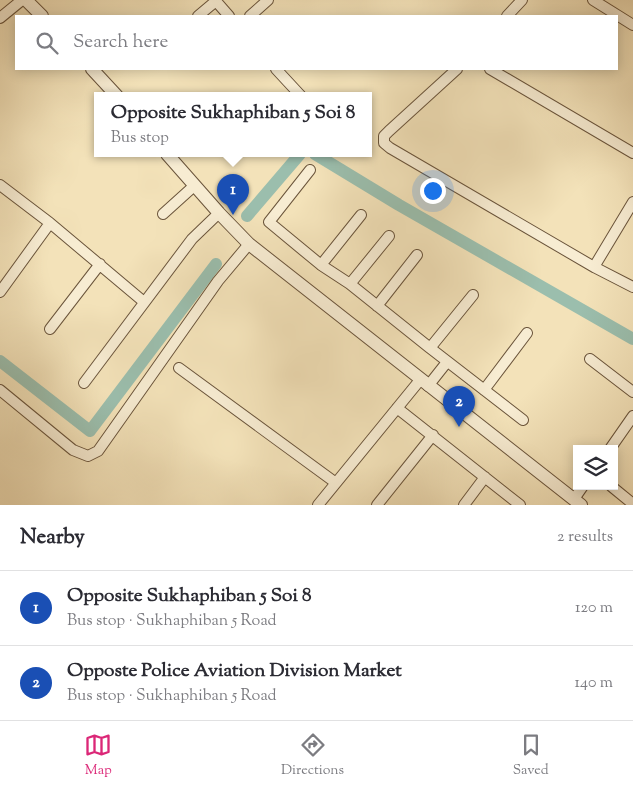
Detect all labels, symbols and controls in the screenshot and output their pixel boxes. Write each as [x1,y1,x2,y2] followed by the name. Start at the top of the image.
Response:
[15,15,618,70] search box
[33,29,61,57] icon: search
[73,29,168,56] text: Search here
[94,92,372,157] popup
[111,100,355,127] text: Opposite Sukhaphiban 5 Soi 8
[111,127,169,150] text: Bus stop
[217,174,249,215] pin: 1
[420,178,446,204] your location
[443,386,475,427] pin: 2
[573,445,618,490] map controls
[573,445,618,490] button: layers
[20,523,85,553] text: Nearby
[557,526,613,549] text: 2 results
[67,583,311,610] text: Opposite Sukhaphiban 5 Soi 8
[33,597,39,620] text: 1
[575,597,613,620] text: 120 m
[67,610,277,633] text: Bus stop · Sukhaphiban 5 Road
[67,658,402,685] text: Opposte Police Aviation Division Market
[32,672,40,695] text: 2
[575,672,613,695] text: 140 m
[67,685,277,708] text: Bus stop · Sukhaphiban 5 Road
[84,731,112,781] tab: Map
[281,731,344,781] tab: Directions
[513,731,549,781] tab: Saved

